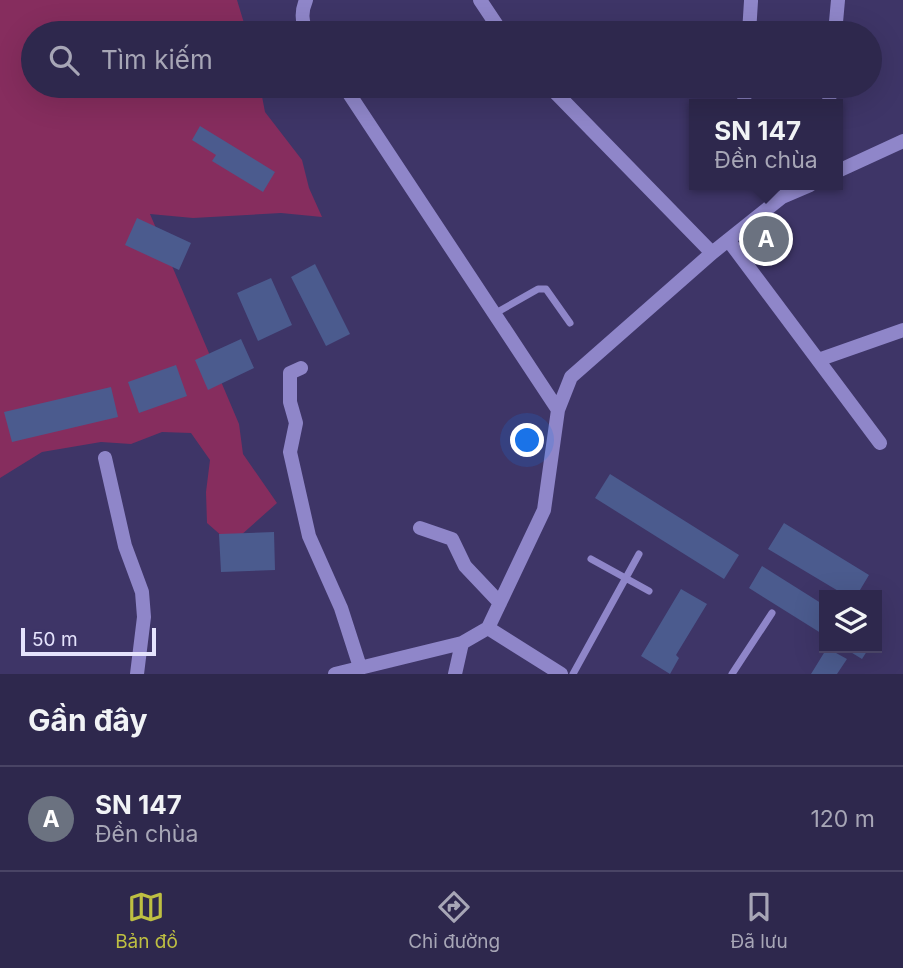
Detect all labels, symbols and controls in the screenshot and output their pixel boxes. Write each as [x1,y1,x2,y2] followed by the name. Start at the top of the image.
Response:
[21,21,882,98] search box
[45,41,83,79] icon: search
[101,44,213,75] text: Tìm kiếm
[689,99,843,190] popup
[714,115,801,146] text: SN 147
[714,146,818,174] text: Đền chùa
[743,213,789,265] pin: A
[510,423,544,457] your location
[819,590,882,653] map controls
[819,590,882,653] button: layers
[21,625,156,657] scale bar
[32,628,78,651] text: 50 m
[28,702,148,738] text: Gần đây
[95,789,182,820] text: SN 147
[42,805,60,833] text: A
[810,805,875,833] text: 120 m
[95,820,198,848] text: Đền chùa
[115,888,178,953] tab: Bản đồ
[408,888,500,953] tab: Chỉ đường
[730,888,788,953] tab: Đã lưu

